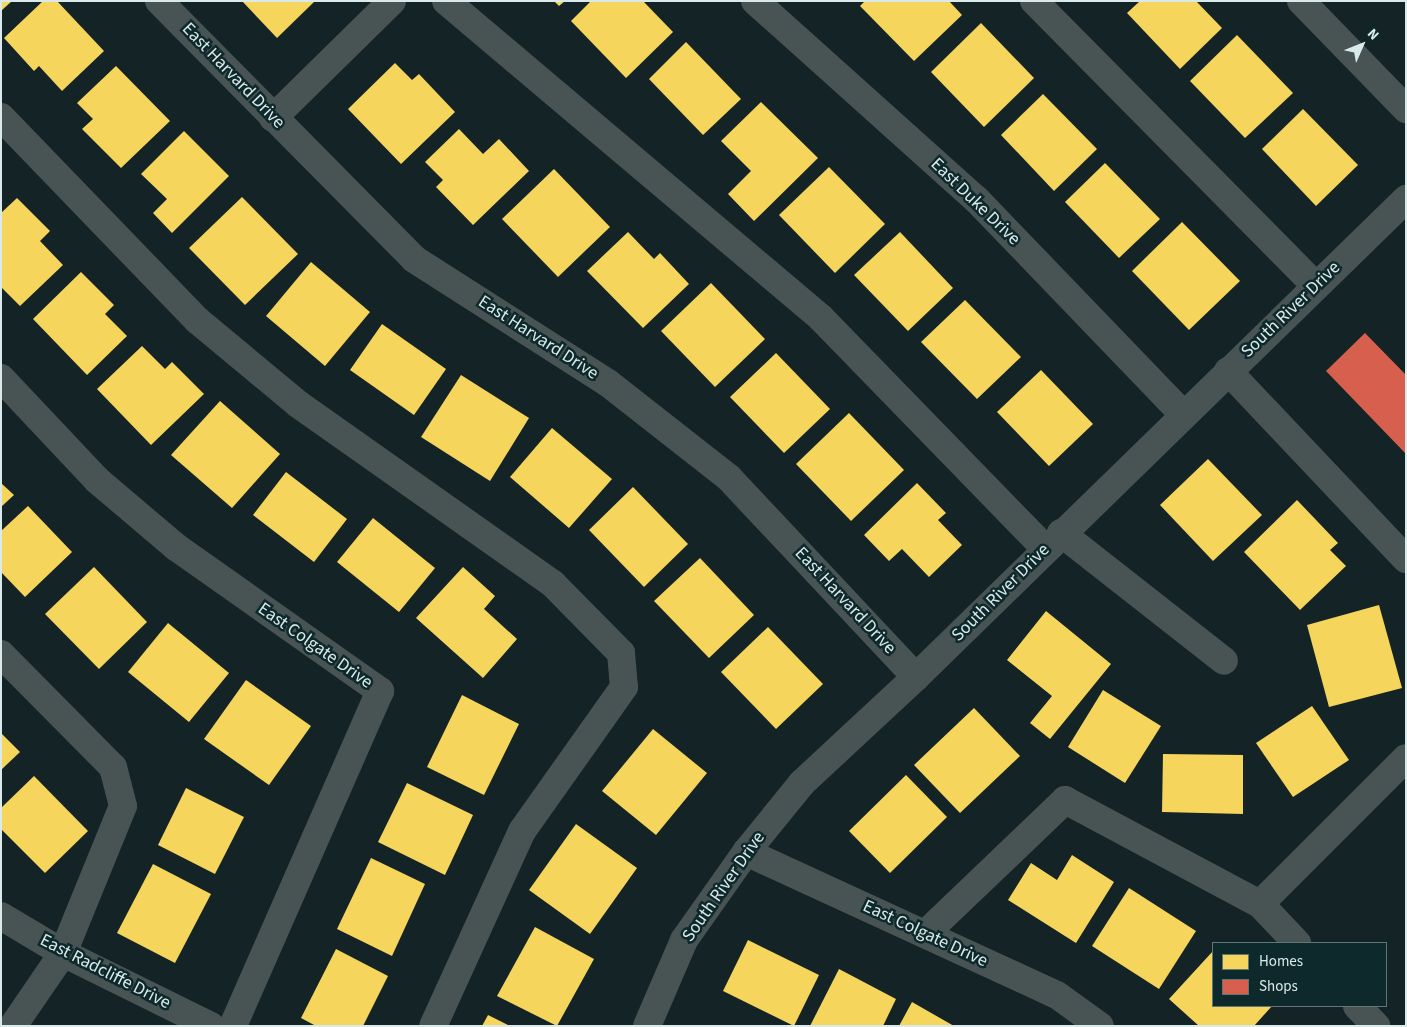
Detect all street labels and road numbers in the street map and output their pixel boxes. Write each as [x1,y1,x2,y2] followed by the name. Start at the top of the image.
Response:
[177,19,289,133] street label: East Harvard Drive
[926,154,1024,250] street label: East Duke Drive
[1237,257,1345,363] street label: South River Drive
[474,291,602,385] street label: East Harvard Drive
[948,540,1054,646] street label: South River Drive
[790,543,900,659] street label: East Harvard Drive
[253,598,377,694] street label: East Colgate Drive
[678,828,770,946] street label: South River Drive
[859,896,991,972] street label: East Colgate Drive
[36,930,174,1014] street label: East Radcliffe Drive

